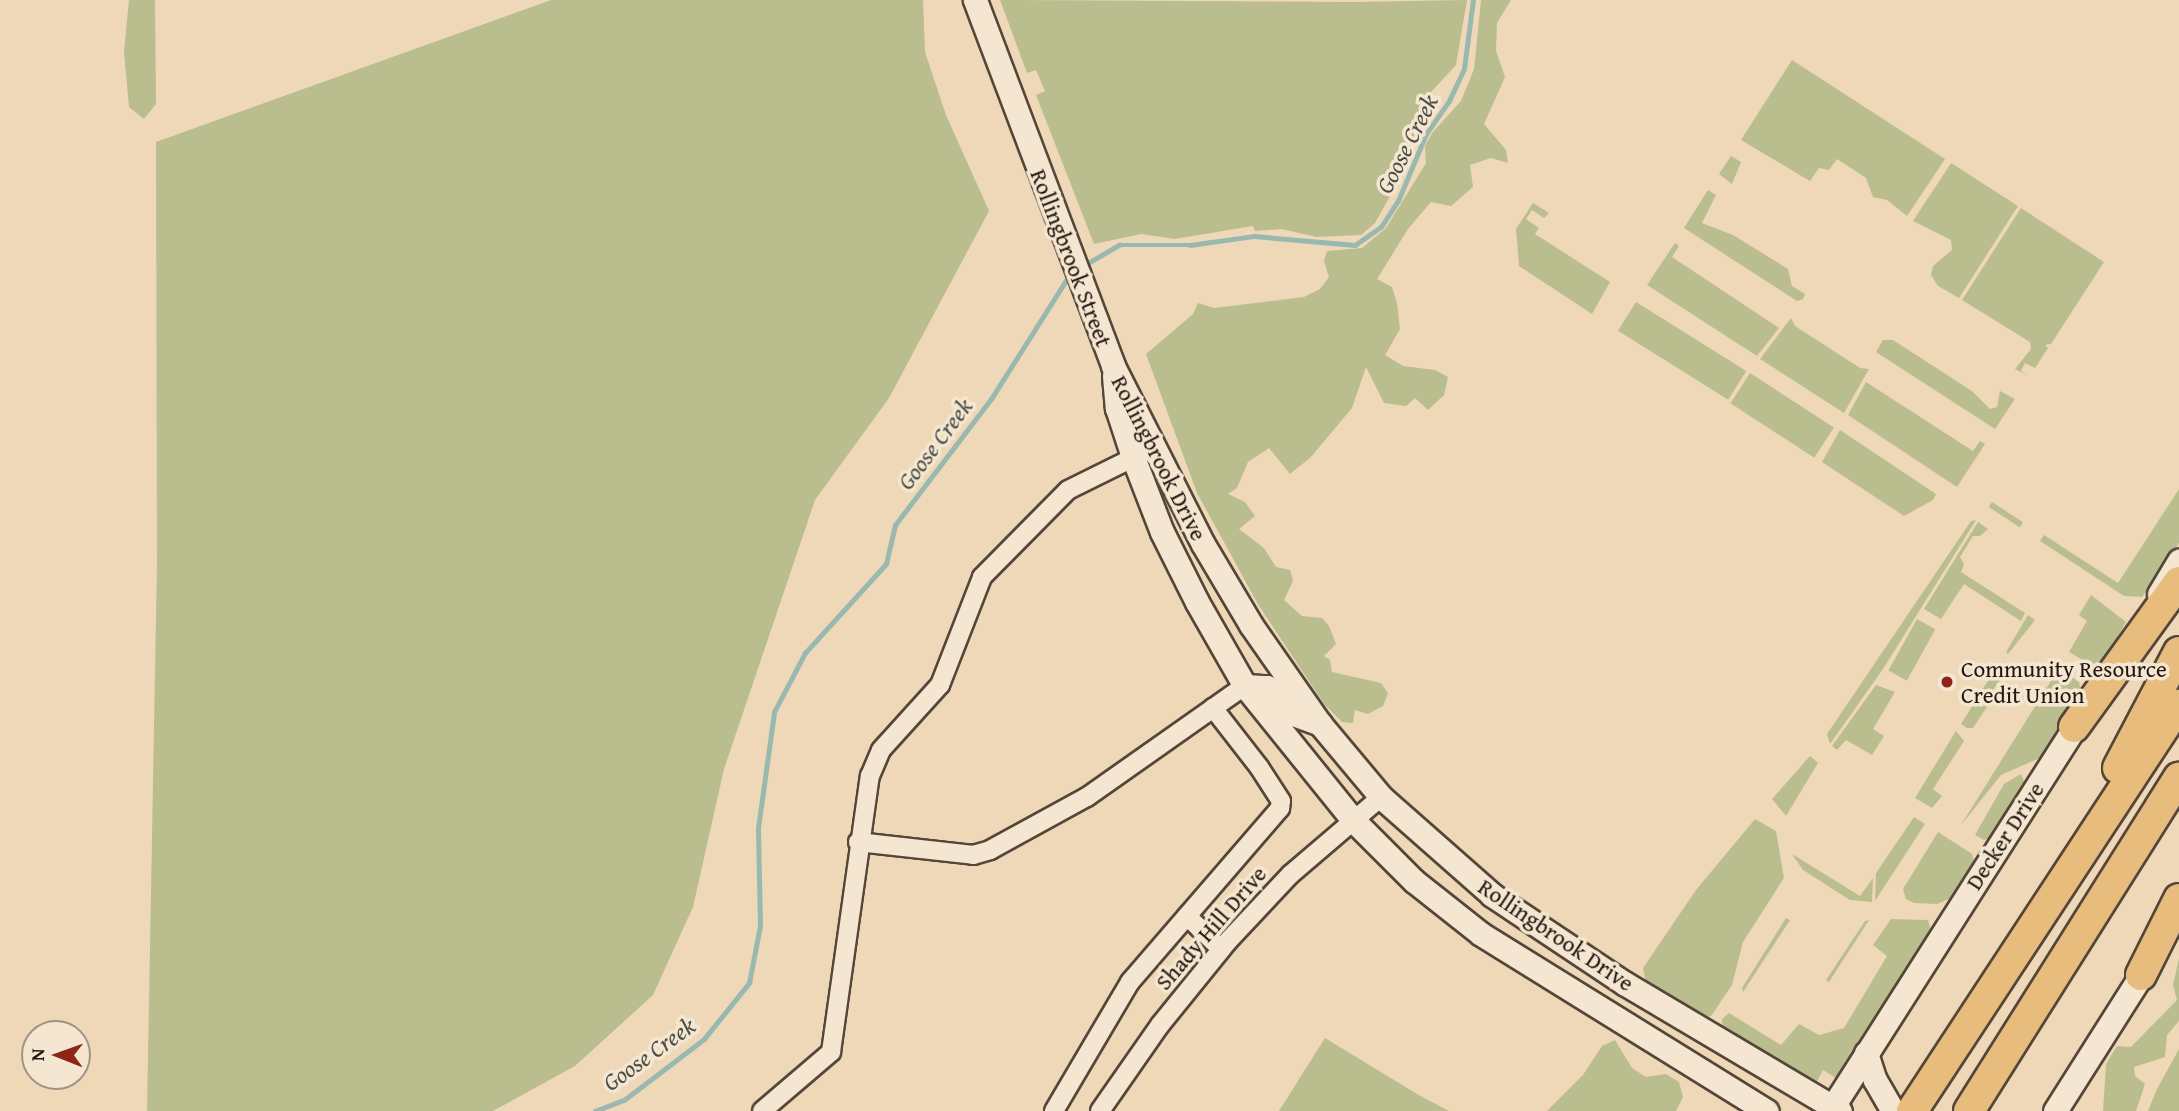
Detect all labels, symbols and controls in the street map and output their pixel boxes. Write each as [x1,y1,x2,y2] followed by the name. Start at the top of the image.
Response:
[1370,90,1444,198] water label: Goose Creek
[1024,165,1118,351] street label: Rollingbrook Street
[1105,371,1213,545] street label: Rollingbrook Drive
[891,393,979,495] water label: Goose Creek
[1961,655,2167,709] place label: Community Resource Credit Union
[1939,674,1955,690] marker: Community Resource Credit Union
[1960,777,2050,895] street label: Decker Drive
[1150,860,1272,996] street label: Shady Hill Drive
[1473,873,1639,997] street label: Rollingbrook Drive
[597,1011,701,1097] water label: Goose Creek
[21,1020,91,1090] north arrow
[23,1048,51,1061] text: N

